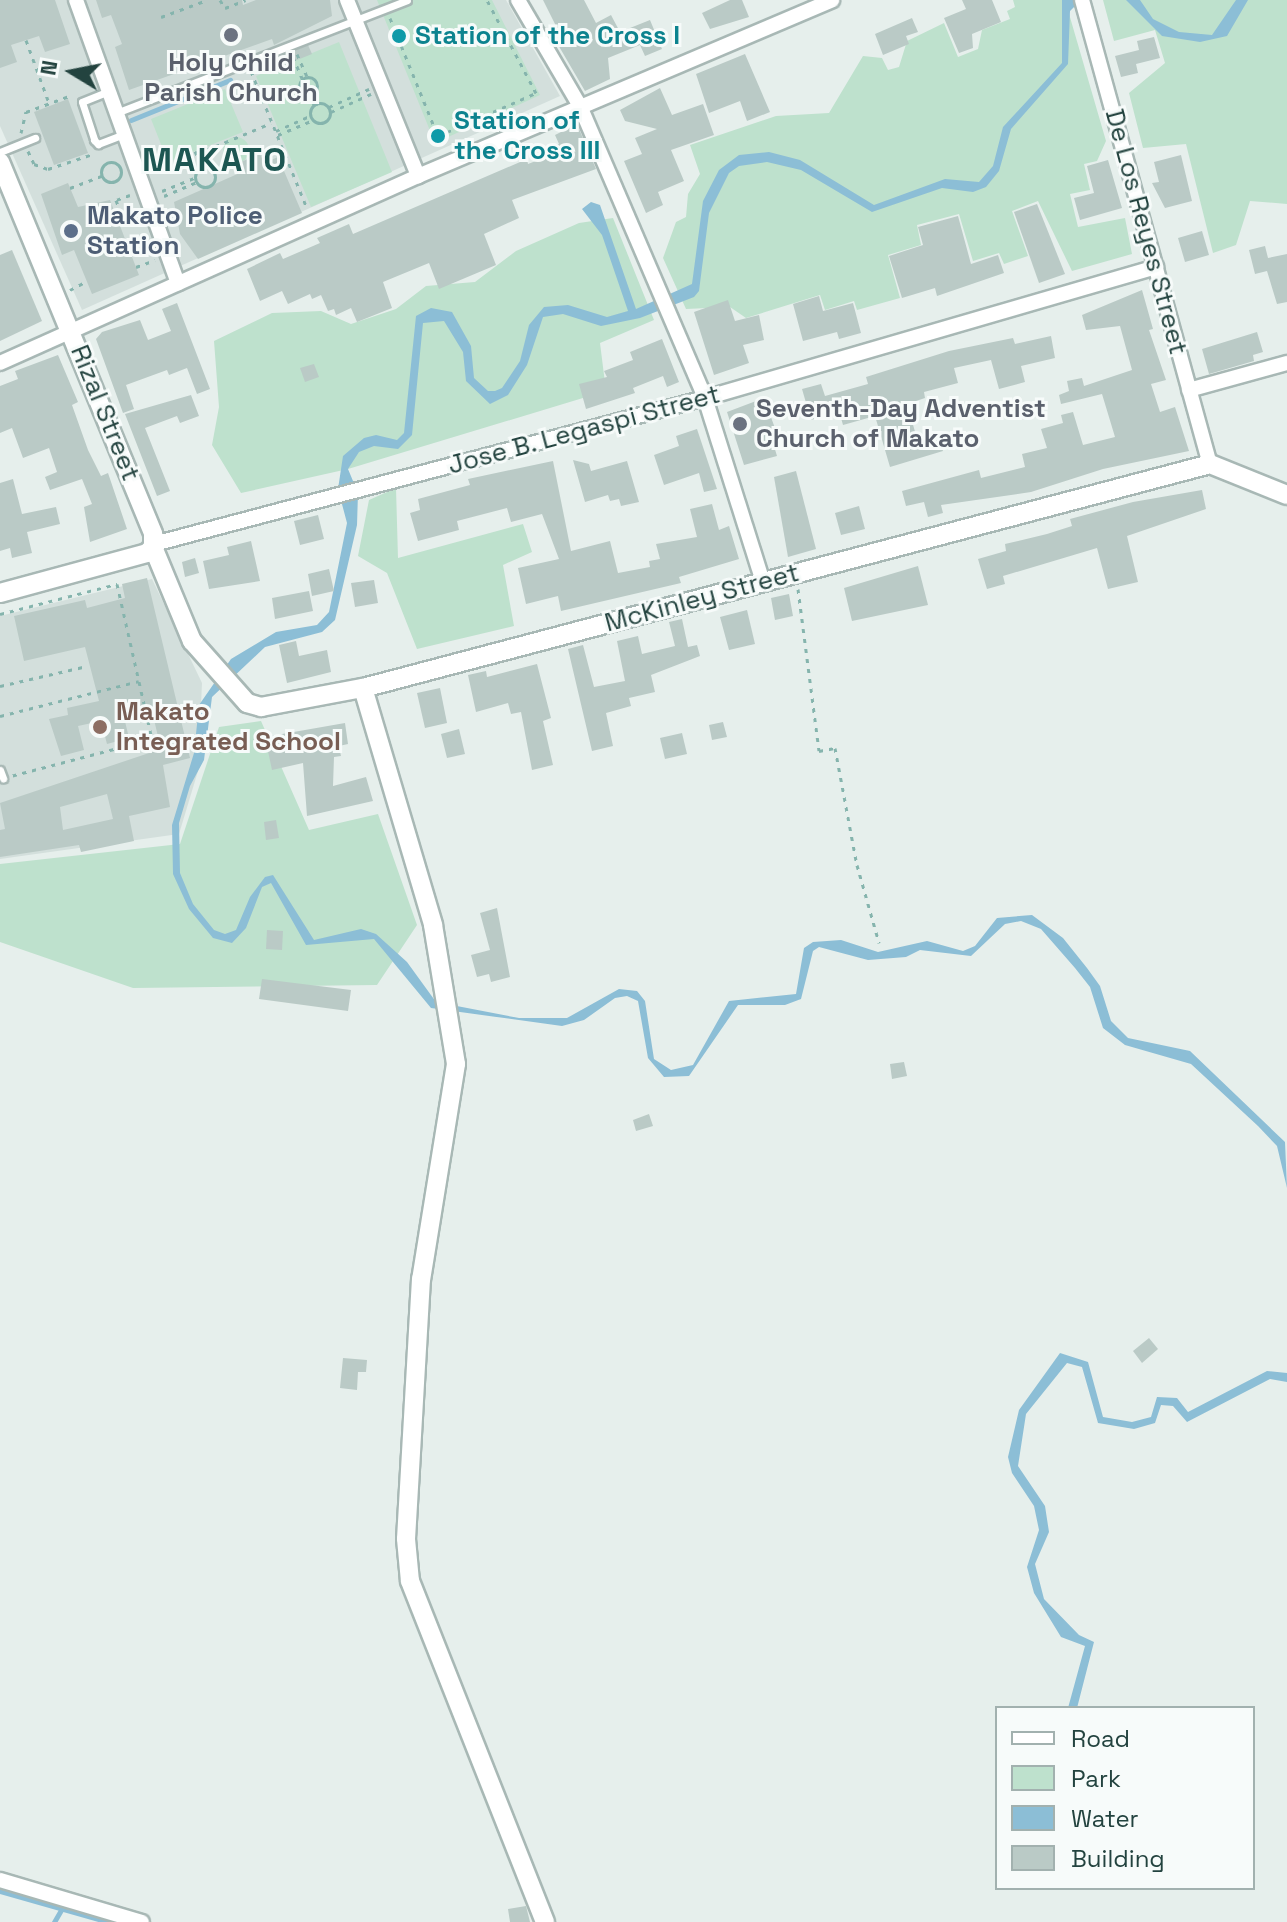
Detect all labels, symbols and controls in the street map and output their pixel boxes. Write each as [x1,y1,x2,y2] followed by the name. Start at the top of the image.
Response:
[415,20,680,52] place label: Station of the Cross I
[222,26,240,44] marker: Holy Child Parish Church
[390,27,408,45] marker: Station of the Cross I
[32,32,112,112] north arrow
[144,47,318,108] place label: Holy Child Parish Church
[33,58,63,78] text: N
[454,105,600,166] place label: Station of the Cross III
[1098,106,1194,358] street label: De Los Reyes Street
[429,127,447,145] marker: Station of the Cross III
[142,140,288,180] district label: MAKATO
[87,200,263,262] place label: Makato Police Station
[62,222,80,240] marker: Makato Police Station
[64,341,146,485] street label: Rizal Street
[444,379,724,481] street label: Jose B. Legaspi Street
[756,393,1046,454] place label: Seventh-Day Adventist Church of Makato
[731,415,749,433] marker: Seventh-Day Adventist Church of Makato
[601,557,803,639] street label: McKinley Street
[116,696,341,758] place label: Makato Integrated School
[91,718,109,736] marker: Makato Integrated School
[995,1706,1255,1890] legend
[1071,1723,1130,1754] text: Road
[1071,1763,1121,1794] text: Park
[1071,1803,1139,1834] text: Water
[1071,1843,1165,1874] text: Building

